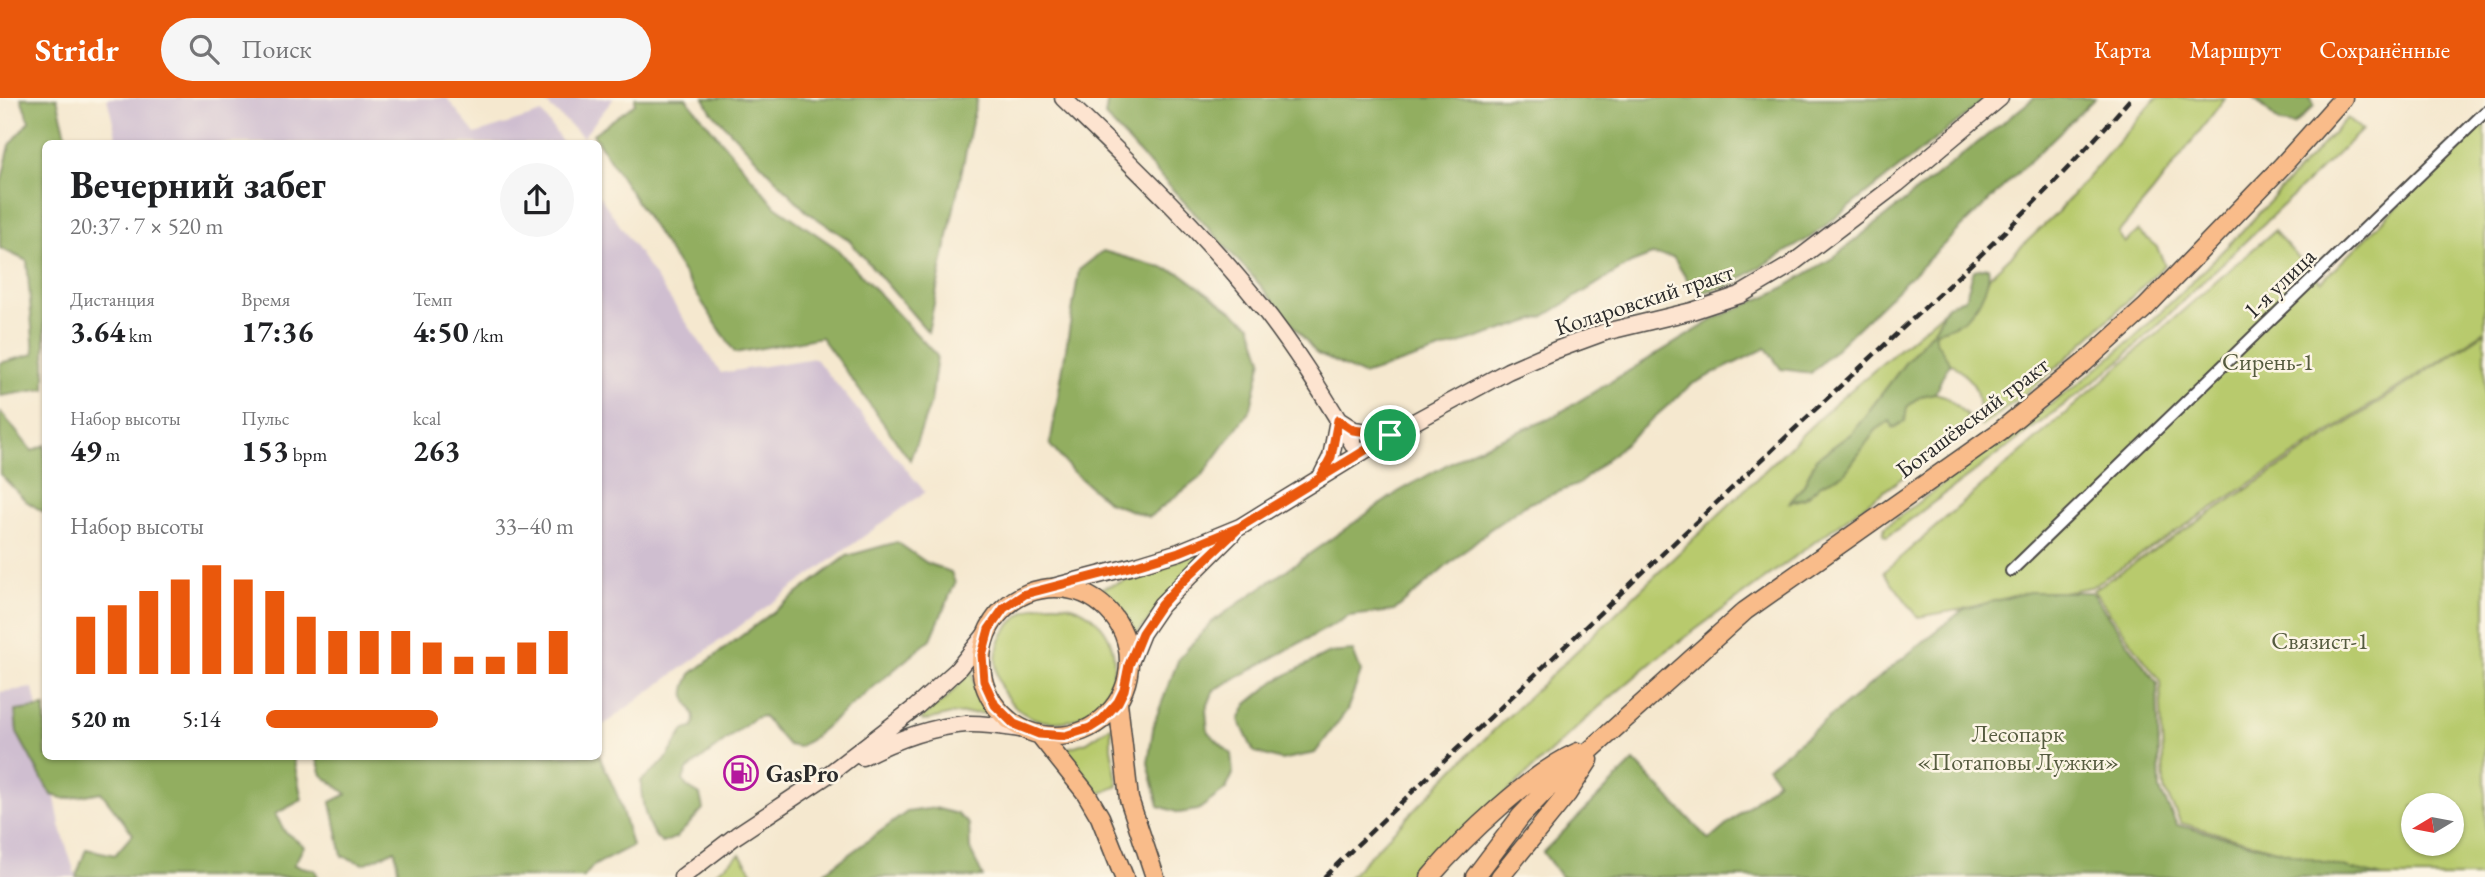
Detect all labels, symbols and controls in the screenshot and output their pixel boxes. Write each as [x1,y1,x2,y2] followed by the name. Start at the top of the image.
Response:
[161,18,651,81] search box
[35,28,119,71] text: Stridr
[185,30,223,68] icon: search
[241,32,312,66] text: Поиск
[2094,34,2151,65] text: Карта
[2189,34,2281,65] text: Маршрут
[2319,34,2450,65] text: Сохранённые
[70,160,326,209] text: Вечерний забег
[500,163,574,237] button: share
[70,211,223,241] text: 20:37 · 7 × 520 m
[2236,240,2322,325] street label: 1-я улица
[1551,255,1737,342] street label: Коларовский тракт
[70,287,155,312] text: Дистанция
[241,287,290,312] text: Время
[413,287,452,312] text: Темп
[70,312,125,351] text: 3.64
[241,312,313,351] text: 17:36
[413,312,469,351] text: 4:50
[125,323,153,348] text: km
[469,323,504,348] text: /km
[2222,346,2314,377] park label: Сирень-1
[1889,349,2055,485] street label: Богашёвский тракт
[1360,405,1420,465] pin
[70,406,181,431] text: Набор высоты
[241,406,289,431] text: Пульс
[413,406,441,431] text: kcal
[1371,416,1409,454] icon: arrive
[70,431,102,470] text: 49
[241,431,289,470] text: 153
[413,431,460,470] text: 263
[102,442,120,467] text: m
[289,442,327,467] text: bpm
[70,511,204,541] text: Набор высоты
[495,511,574,541] text: 33–40 m
[2271,625,2369,656] park label: Связист-1
[70,704,131,734] text: 520 m
[182,704,221,734] text: 5:14
[1917,718,2119,777] park label: Лесопарк «Потаповы Лужки»
[722,754,760,792] fuel station icon: GasPro
[766,758,839,789] place label: GasPro
[2401,793,2464,856] north arrow
[2401,793,2464,856] map controls

